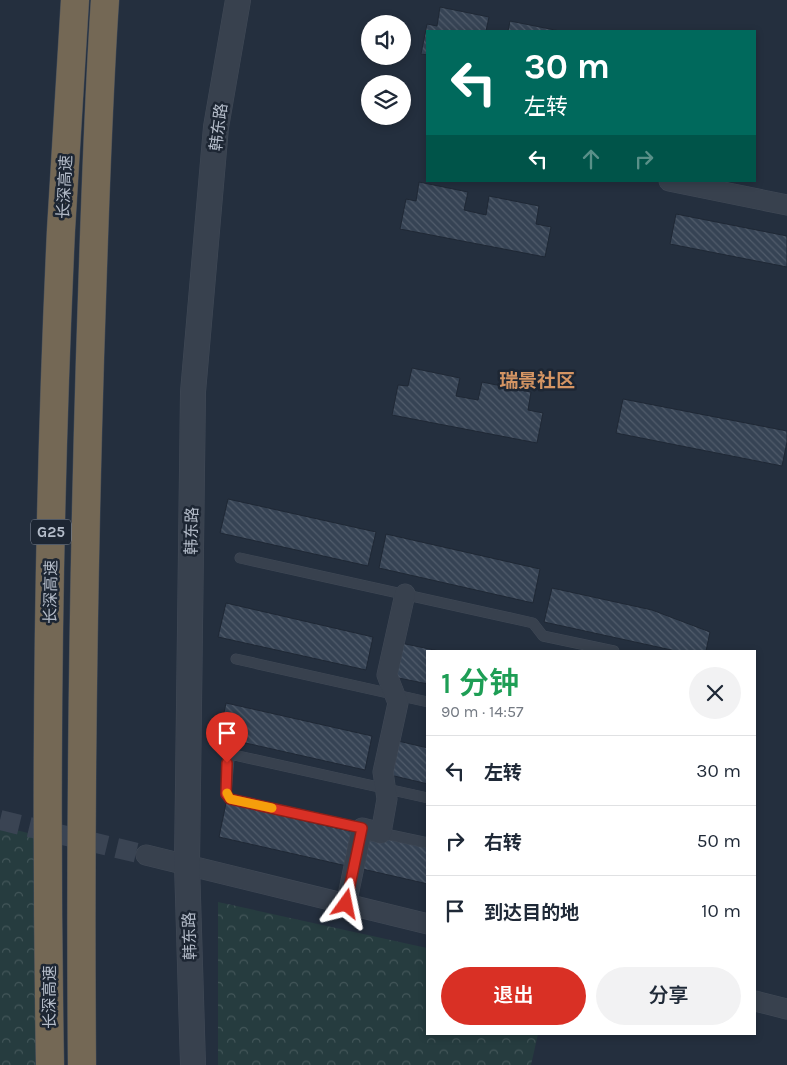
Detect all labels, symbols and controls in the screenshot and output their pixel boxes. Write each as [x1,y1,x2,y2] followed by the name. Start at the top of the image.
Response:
[361,15,411,125] map controls
[361,15,411,65] button: sound
[524,46,610,87] text: 30 m
[441,50,506,115] icon: left
[361,75,411,125] button: layers
[524,94,568,120] text: 左转
[206,102,231,152] street label: 韩东路
[524,145,552,173] icon: left
[577,145,605,173] icon: ahead
[630,145,658,173] icon: right
[53,155,76,219] street label: 长深高速
[499,370,575,392] district label: 瑞景社区
[182,507,201,555] street label: 韩东路
[31,520,71,544] road number: G25
[40,560,61,624] street label: 长深高速
[441,665,519,701] text: 1 分钟
[689,667,741,719] button: close
[441,702,523,721] text: 90 m · 14:57
[206,712,248,763] pin
[213,719,241,747] icon: arrive
[441,757,469,785] icon: left
[696,760,741,782] text: 30 m
[484,762,522,784] text: 左转
[441,827,469,855] icon: right
[697,830,741,852] text: 50 m
[484,832,522,854] text: 右转
[319,877,371,929] position arrow
[441,897,469,925] icon: arrive
[701,900,741,922] text: 10 m
[484,902,579,924] text: 到达目的地
[179,912,200,960] street label: 韩东路
[40,965,59,1029] street label: 长深高速
[441,967,586,1025] button: 退出
[596,967,741,1025] button: 分享

